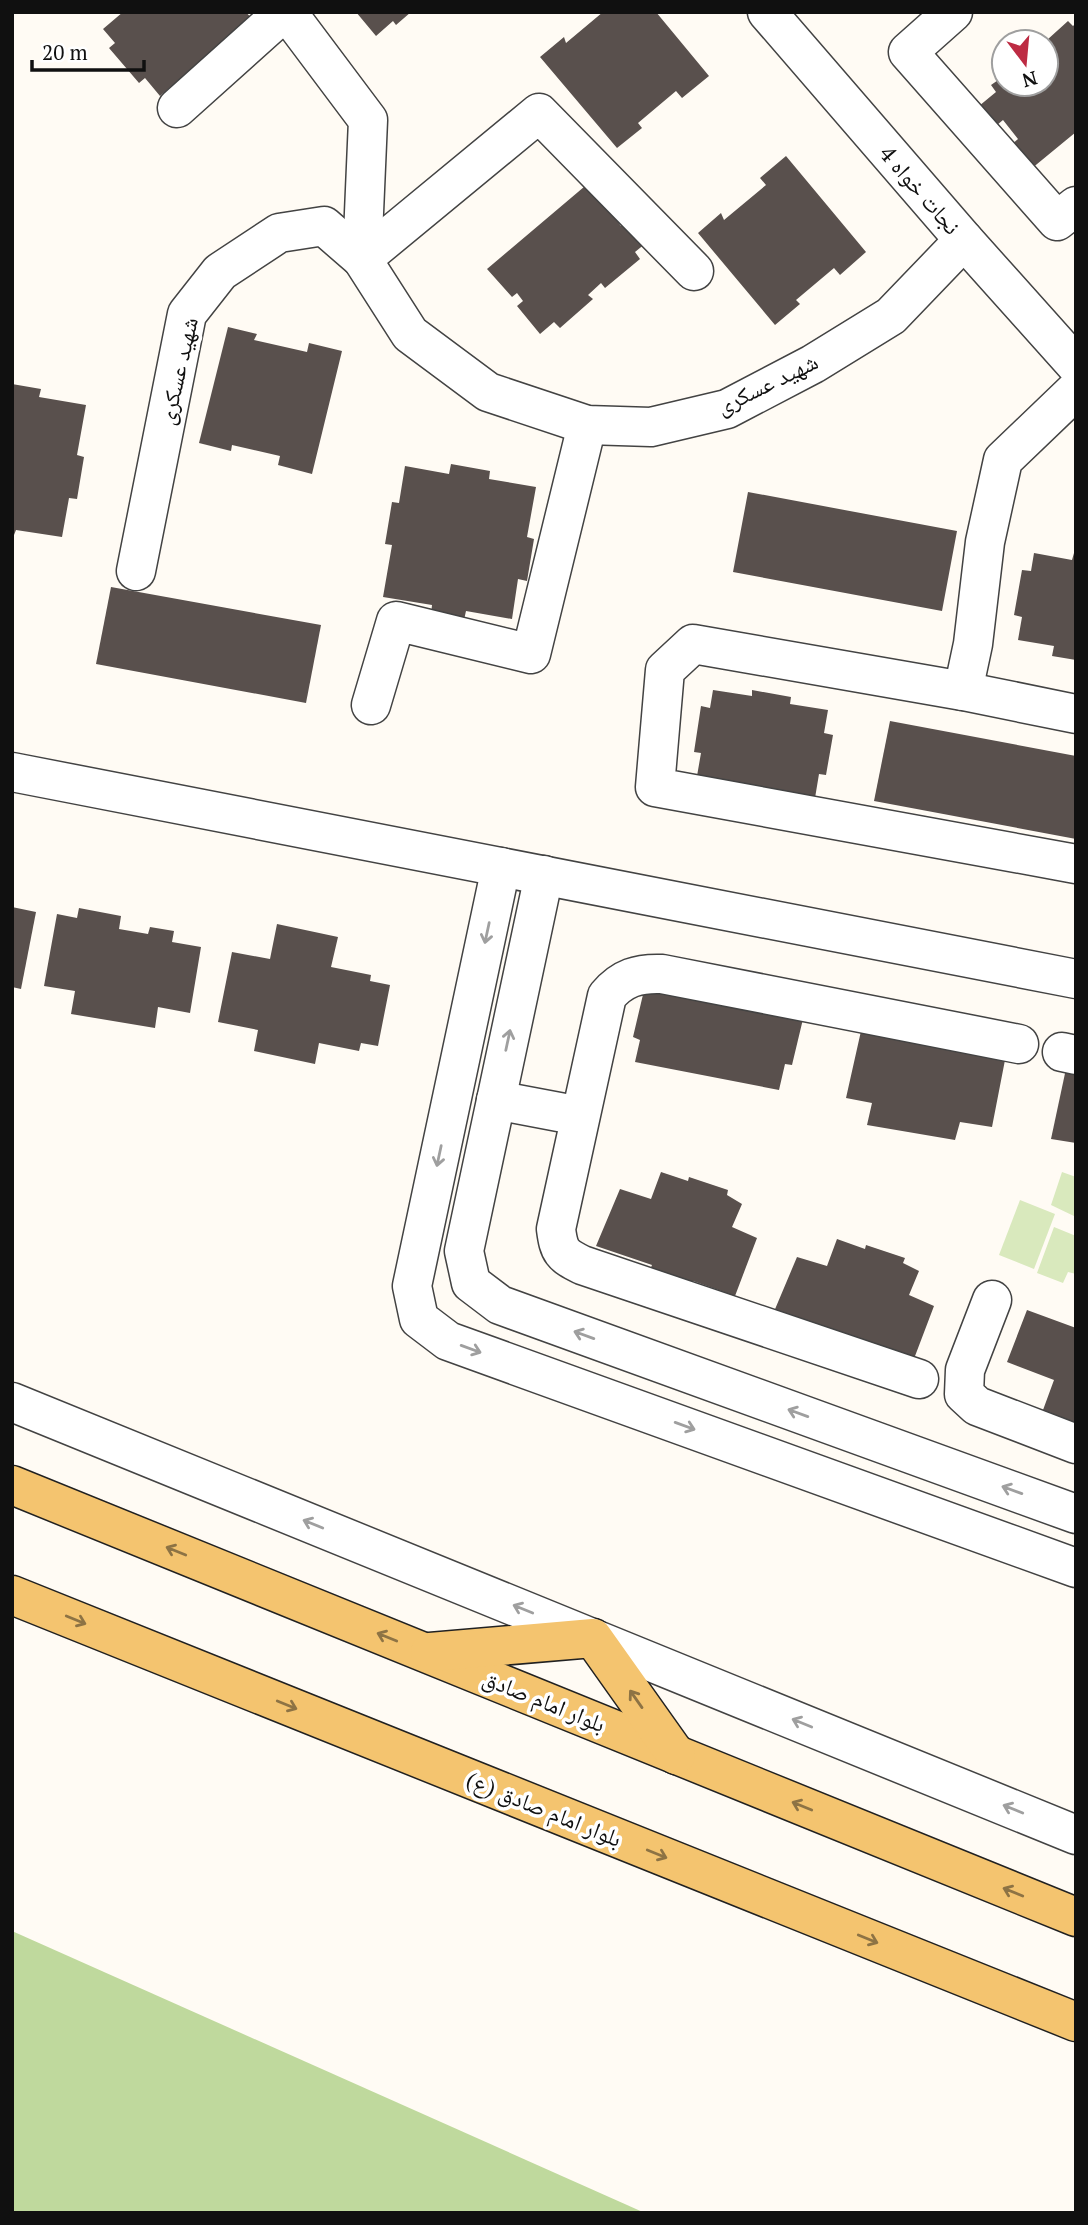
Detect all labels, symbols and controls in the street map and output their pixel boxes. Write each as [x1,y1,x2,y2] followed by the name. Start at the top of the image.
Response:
[32,28,144,72] scale bar
[990,28,1060,98] north arrow
[42,38,88,66] text: 20 m
[1019,66,1040,94] text: N
[873,138,968,241] street label: نجات خواه 4
[150,314,205,428] street label: شهید عسکری
[711,346,823,422] street label: شهید عسکری
[479,921,493,944] one-way arrow
[502,1029,516,1052] one-way arrow
[432,1144,445,1167] one-way arrow
[573,1328,595,1341] one-way arrow
[460,1343,482,1356] one-way arrow
[787,1406,809,1418] one-way arrow
[673,1421,695,1434] one-way arrow
[1001,1483,1023,1496] one-way arrow
[302,1516,324,1529] one-way arrow
[166,1544,187,1557] one-way arrow
[513,1602,535,1615] one-way arrow
[64,1615,86,1628] one-way arrow
[376,1630,398,1643] one-way arrow
[478,1662,610,1740] street label: بلوار امام صادق
[629,1690,643,1709] one-way arrow
[275,1700,297,1713] one-way arrow
[792,1716,813,1729] one-way arrow
[462,1763,626,1855] street label: بلوار امام صادق (ع)
[791,1799,813,1812] one-way arrow
[1002,1802,1024,1815] one-way arrow
[645,1848,667,1861] one-way arrow
[1002,1884,1024,1897] one-way arrow
[857,1933,878,1946] one-way arrow

